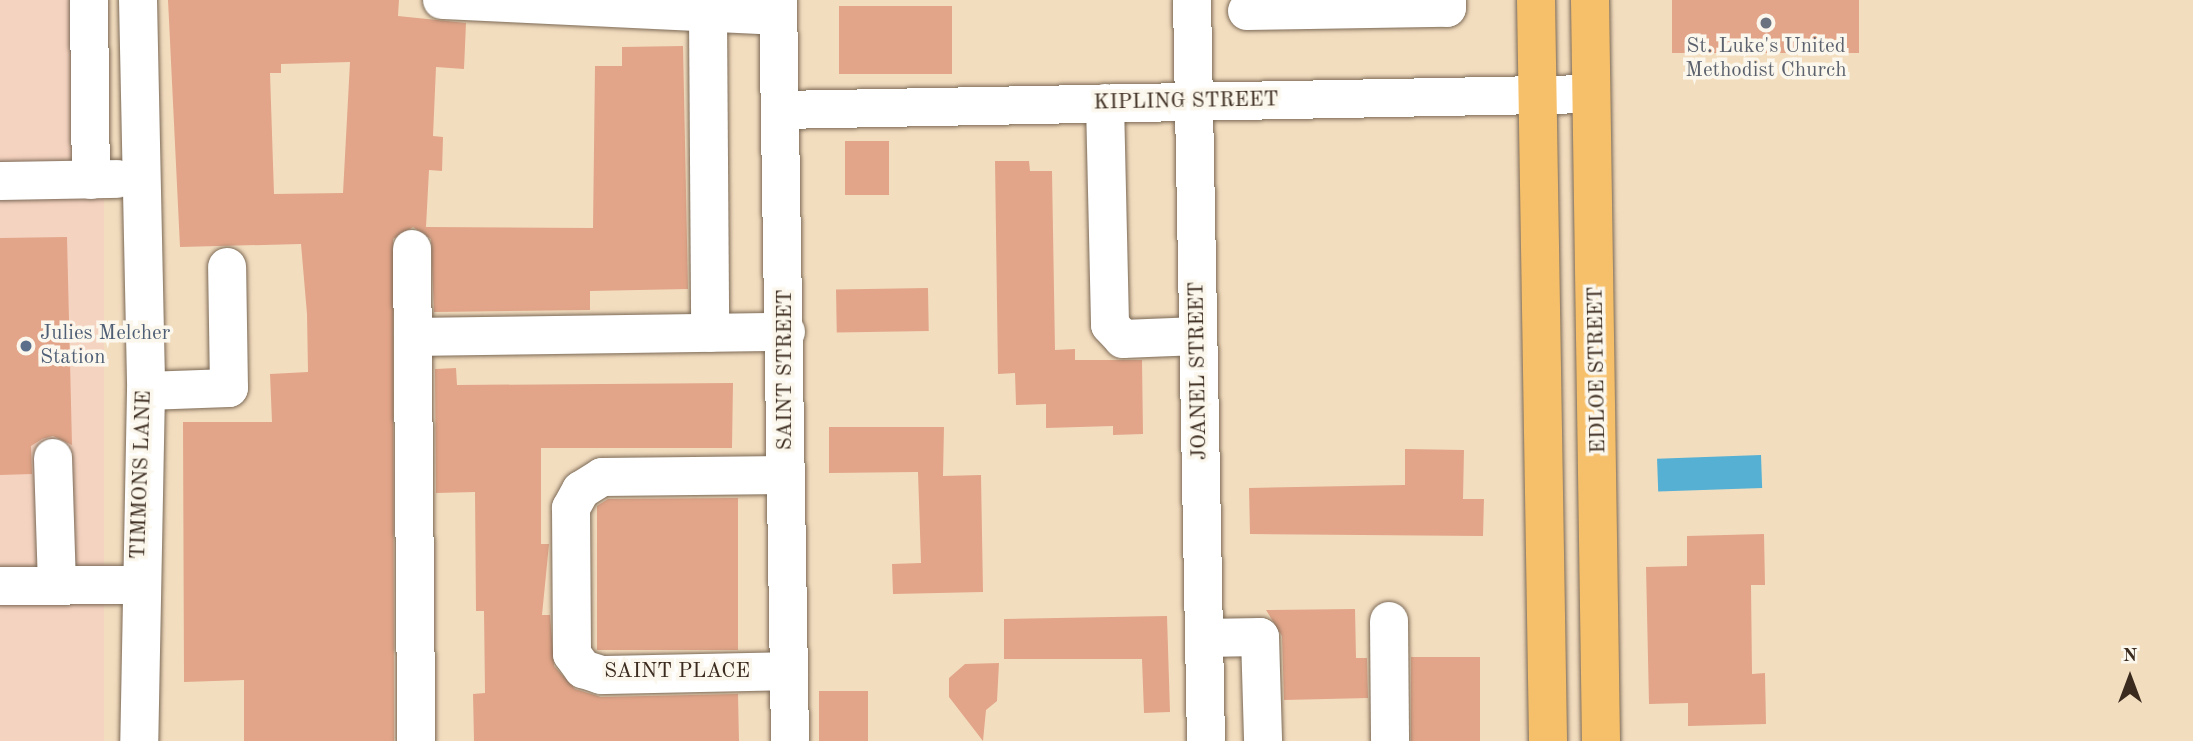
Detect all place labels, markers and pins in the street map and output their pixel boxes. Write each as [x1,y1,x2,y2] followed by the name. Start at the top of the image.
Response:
[1758,15,1774,31] marker: St. Luke's United Methodist Church
[1685,34,1847,84] place label: St. Luke's United Methodist Church
[40,321,170,371] place label: Julies Melcher Station
[18,338,34,354] marker: Julies Melcher Station

